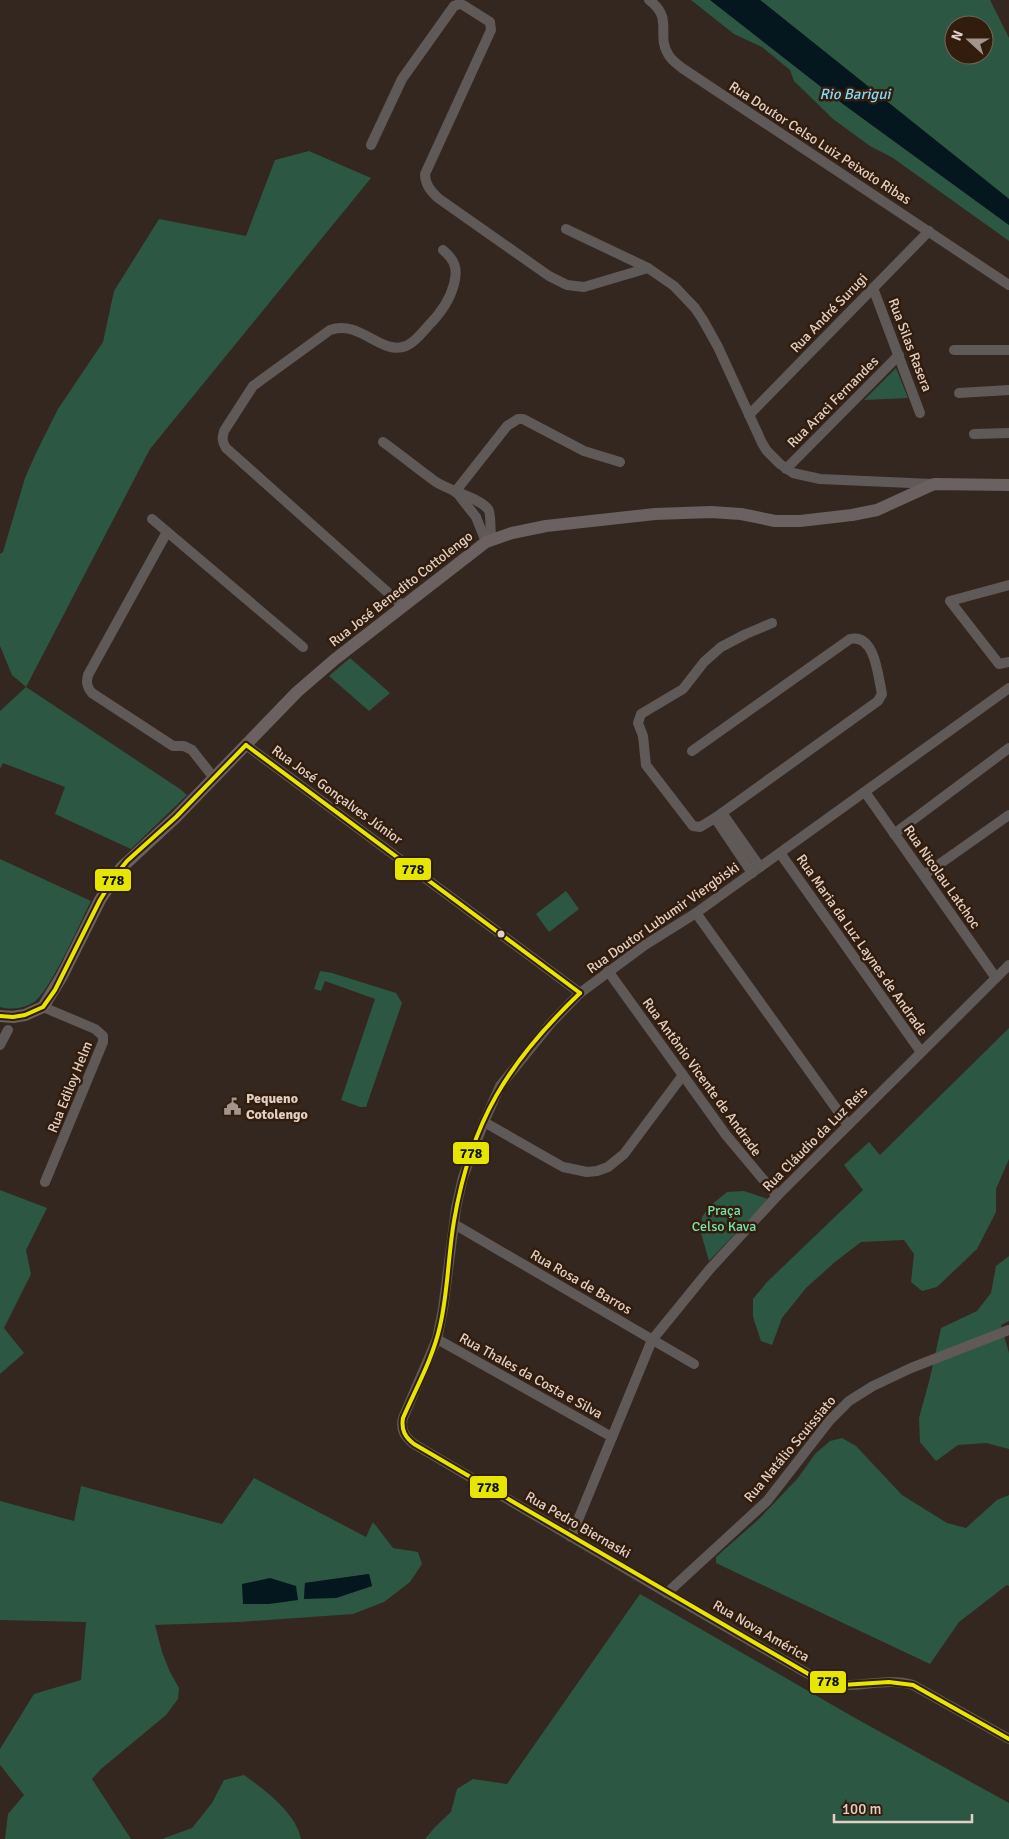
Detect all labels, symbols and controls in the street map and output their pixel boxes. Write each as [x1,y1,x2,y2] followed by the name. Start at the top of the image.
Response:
[944,15,994,65] north arrow
[948,28,967,43] text: N
[726,78,914,208] street label: Rua Doutor Celso Luiz Peixoto Ribas
[820,85,892,103] water label: Rio Barigui
[787,270,871,356] street label: Rua André Surugi
[884,296,936,394] street label: Rua Silas Rasera
[784,353,882,451] street label: Rua Araci Fernandes
[326,528,476,650] street label: Rua José Benedito Cottolengo
[268,742,406,849] street label: Rua José Gonçalves Júnior
[900,822,984,932] street label: Rua Nicolau Latchoc
[793,851,931,1039] street label: Rua Maria da Luz Laynes de Andrade
[394,857,432,881] line badge: 778
[583,859,743,977] street label: Rua Doutor Lubumir Viergbiski
[402,861,425,878] text: 778
[94,868,132,892] line badge: 778
[102,872,125,889] text: 778
[496,929,506,939] unlabelled marker
[639,995,765,1159] street label: Rua Antônio Vicente de Andrade
[44,1039,96,1135] street label: Rua Ediloy Helm
[759,1083,871,1195] street label: Rua Cláudio da Luz Reis
[246,1090,308,1123] place label: Pequeno Cotolengo
[222,1096,242,1116] public building icon: Pequeno Cotolengo
[452,1141,490,1165] line badge: 778
[460,1145,483,1162] text: 778
[692,1202,756,1235] park label: Praça Celso Kava
[527,1246,635,1318] street label: Rua Rosa de Barros
[456,1329,606,1423] street label: Rua Thales da Costa e Silva
[741,1392,839,1506] street label: Rua Natálio Scuissiato
[469,1475,508,1499] line badge: 778
[477,1479,500,1496] text: 778
[522,1488,634,1562] street label: Rua Pedro Biernaski
[710,1596,812,1666] street label: Rua Nova América
[809,1670,847,1694] line badge: 778
[817,1673,840,1690] text: 778
[834,1792,972,1824] scale bar
[842,1800,882,1818] text: 100 m

